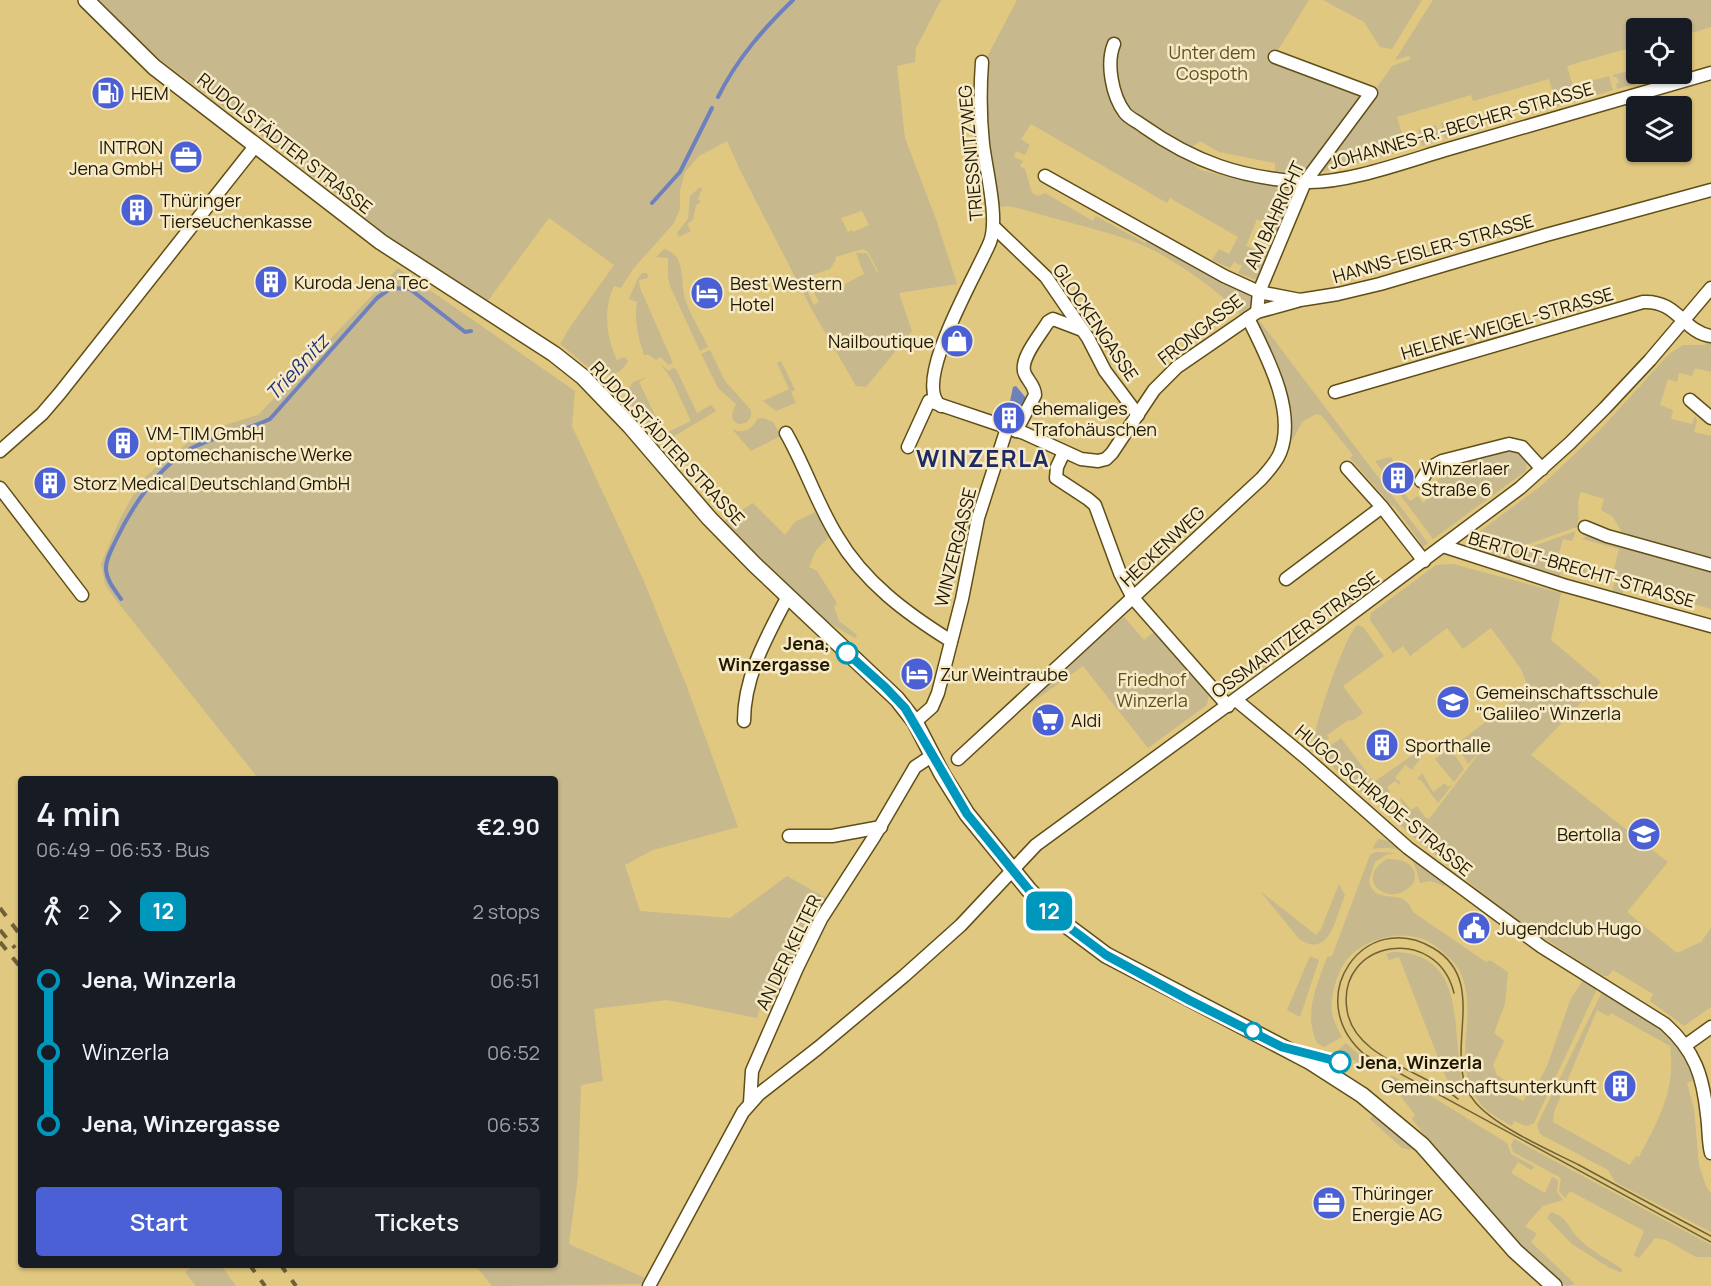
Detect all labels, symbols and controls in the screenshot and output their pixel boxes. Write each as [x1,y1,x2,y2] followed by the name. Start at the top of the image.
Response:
[1626,18,1692,162] map controls
[1626,18,1692,84] button: locate
[1169,40,1255,85] park label: Unter dem Cospoth
[193,67,377,219] street label: RUDOLSTÄDTER STRASSE
[90,75,126,111] fuel station icon: HEM
[1326,76,1596,174] street label: JOHANNES-R.-BECHER-STRASSE
[131,81,169,105] place label: HEM
[952,84,988,222] street label: TRIESSNITZWEG
[1626,96,1692,162] button: layers
[69,135,163,180] place label: INTRON Jena GmbH
[168,139,204,175] office icon: INTRON Jena GmbH
[1239,157,1310,273] street label: AM BAHRICHT
[160,188,312,233] place label: Thüringer Tierseuchenkasse
[119,192,155,228] building icon: Thüringer Tierseuchenkasse
[1330,208,1536,288] street label: HANNS-EISLER-STRASSE
[1048,259,1144,385] street label: GLOCKENGASSE
[253,264,289,300] building icon: Kuroda Jena Tec
[294,270,429,294] place label: Kuroda Jena Tec
[730,271,842,316] place label: Best Western Hotel
[689,275,725,311] hotel icon: Best Western Hotel
[1398,281,1616,365] street label: HELENE-WEIGEL-STRASSE
[1152,288,1248,370] street label: FRONGASSE
[939,323,975,359] shop icon: Nailboutique
[259,326,336,406] water label: Trießnitz
[828,329,934,353] place label: Nailboutique
[586,356,750,530] street label: RUDOLSTÄDTER STRASSE
[1032,396,1157,441] place label: ehemaliges Trafohäuschen
[991,400,1027,436] building icon: ehemaliges Trafohäuschen
[146,421,352,466] place label: VM-TIM GmbH optomechanische Werke
[105,425,141,461] building icon: VM-TIM GmbH optomechanische Werke
[916,441,1050,474] district label: WINZERLA
[1421,456,1510,501] place label: Winzerlaer Straße 6
[1380,460,1416,496] building icon: Winzerlaer Straße 6
[32,465,68,501] building icon: Storz Medical Deutschland GmbH
[73,471,350,495] place label: Storz Medical Deutschland GmbH
[929,485,981,609] street label: WINZERGASSE
[1114,500,1210,591] street label: HECKENWEG
[1466,525,1698,613] street label: BERTOLT-BRECHT-STRASSE
[1206,565,1384,703] street label: OSSMARITZER STRASSE
[718,631,830,676] place label: Jena, Winzergasse
[836,642,858,664] marker: Jena, Winzergasse
[899,656,935,692] hotel icon: Zur Weintraube
[940,662,1068,686] place label: Zur Weintraube
[1116,667,1188,712] park label: Friedhof Winzerla
[1476,680,1658,725] place label: Gemeinschaftsschule "Galileo" Winzerla
[1435,684,1471,720] school or university icon: Gemeinschaftsschule "Galileo" Winzerla
[1030,702,1066,738] supermarket icon: Aldi
[1071,708,1101,732] place label: Aldi
[1290,719,1478,881] street label: HUGO-SCHRADE-STRASSE
[1364,727,1400,763] building icon: Sporthalle
[1405,733,1491,757] place label: Sporthalle
[36,791,121,836] text: 4 min
[477,812,540,842] text: €2.90
[1626,816,1662,852] school or university icon: Bertolla
[1557,822,1621,846] place label: Bertolla
[36,836,210,863] text: 06:49 – 06:53 · Bus
[750,890,826,1014] street label: AN DER KELTER
[1022,892,1076,930] line badge: 12
[36,895,69,928] icon: walk
[98,895,131,928] icon: forward
[152,897,174,925] text: 12
[1038,897,1060,925] text: 12
[78,898,89,925] text: 2
[472,898,540,925] text: 2 stops
[1456,910,1492,946] public building icon: Jugendclub Hugo
[1497,916,1641,940] place label: Jugendclub Hugo
[82,965,236,995] text: Jena, Winzerla
[490,967,540,994] text: 06:51
[1244,1022,1262,1040] unlabelled marker
[82,1037,169,1067] text: Winzerla
[487,1039,540,1066] text: 06:52
[1356,1050,1482,1074] place label: Jena, Winzerla
[1329,1051,1351,1073] marker: Jena, Winzerla
[1602,1068,1638,1104] building icon: Gemeinschaftsunterkunft
[1381,1074,1597,1098] place label: Gemeinschaftsunterkunft
[82,1109,280,1139] text: Jena, Winzergasse
[487,1111,540,1138] text: 06:53
[1352,1181,1443,1226] place label: Thüringer Energie AG
[1311,1185,1347,1221] office icon: Thüringer Energie AG
[36,1187,282,1256] button: Start
[294,1187,540,1256] button: Tickets

